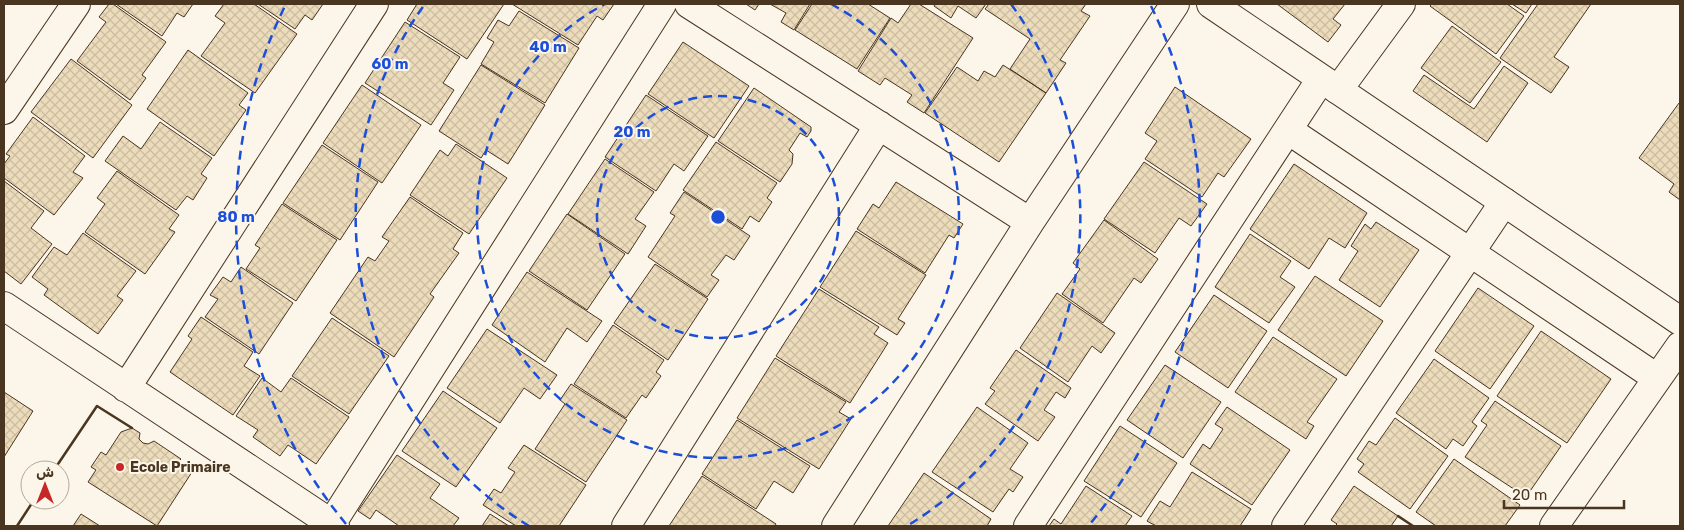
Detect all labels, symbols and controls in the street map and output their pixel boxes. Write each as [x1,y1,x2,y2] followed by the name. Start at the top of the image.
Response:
[529,38,567,56] text: 40 m
[372,55,408,73] text: 60 m
[614,123,650,141] text: 20 m
[217,208,255,226] text: 80 m
[709,208,727,226] centre of rings
[130,459,231,476] place label: Ecole Primaire
[20,460,70,510] north arrow
[114,461,126,473] marker: Ecole Primaire
[36,464,54,481] text: ش
[1504,478,1624,510] scale bar
[1512,486,1547,504] text: 20 m

